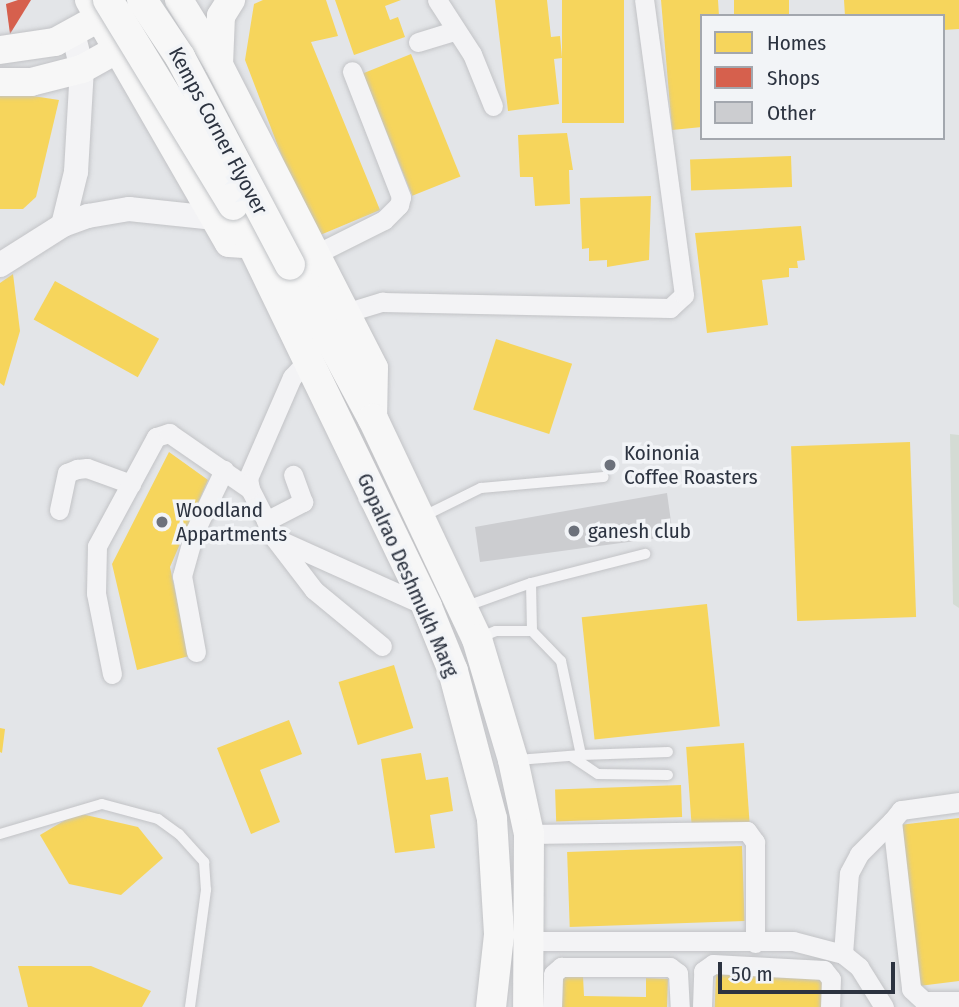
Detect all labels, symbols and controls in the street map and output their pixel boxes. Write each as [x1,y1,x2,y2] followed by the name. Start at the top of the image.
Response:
[700,14,945,140] legend
[767,30,826,56] text: Homes
[163,43,273,219] street label: Kemps Corner Flyover
[767,65,820,91] text: Shops
[767,100,816,126] text: Other
[624,440,758,490] place label: Koinonia Coffee Roasters
[602,457,618,473] marker: Koinonia Coffee Roasters
[352,469,464,681] street label: Gopalrao Deshmukh Marg
[176,497,287,547] place label: Woodland Appartments
[154,514,170,530] marker: Woodland Appartments
[588,518,691,544] place label: ganesh club
[566,523,582,539] marker: ganesh club
[721,948,898,992] scale bar
[731,961,773,987] text: 50 m

